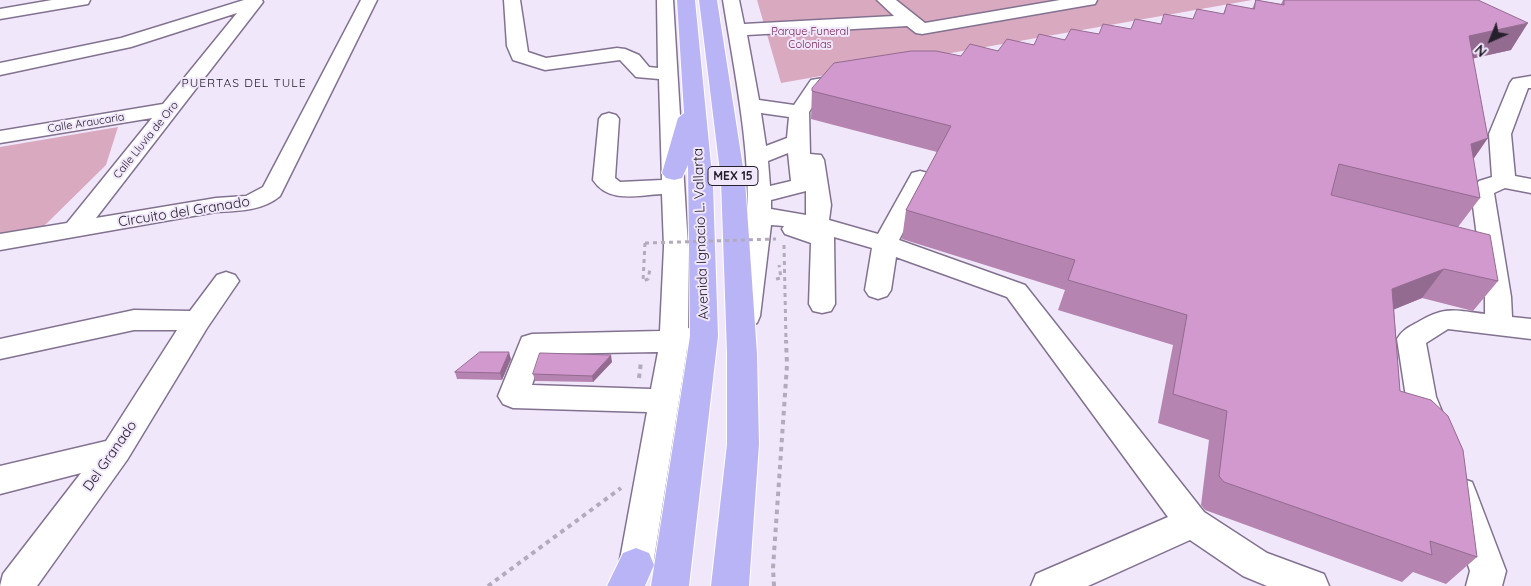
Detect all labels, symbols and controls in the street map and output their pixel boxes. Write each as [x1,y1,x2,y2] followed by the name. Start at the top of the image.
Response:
[1466,15,1516,65] north arrow
[771,25,849,51] park label: Parque Funeral Colonias
[1471,41,1491,61] text: N
[180,76,308,90] district label: PUERTAS DEL TULE
[111,99,181,181] street label: Calle Lluvia de Oro
[47,110,125,136] street label: Calle Araucaria
[690,148,712,320] street label: Avenida Ignacio L. Vallarta
[708,167,758,186] road number: MEX 15
[117,193,251,231] street label: Circuito del Granado
[80,418,140,494] street label: Del Granado

